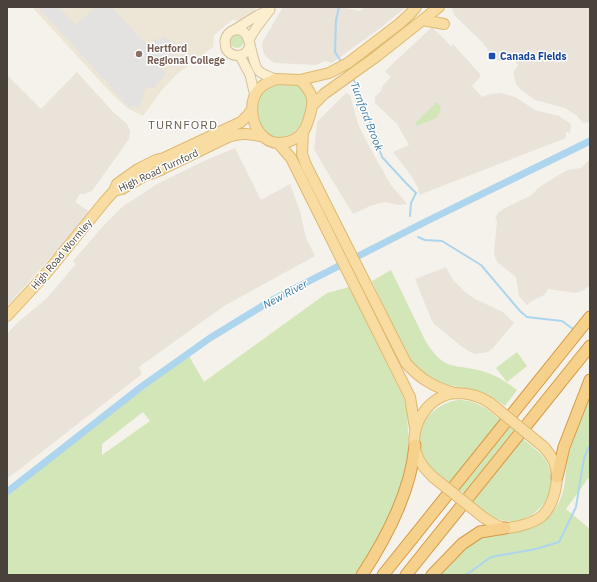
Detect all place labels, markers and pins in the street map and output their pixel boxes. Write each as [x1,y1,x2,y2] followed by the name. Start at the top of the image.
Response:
[147,42,225,67] place label: Hertford Regional College
[134,49,144,59] marker: Hertford Regional College
[500,50,566,63] place label: Canada Fields
[487,51,497,61] marker: Canada Fields

